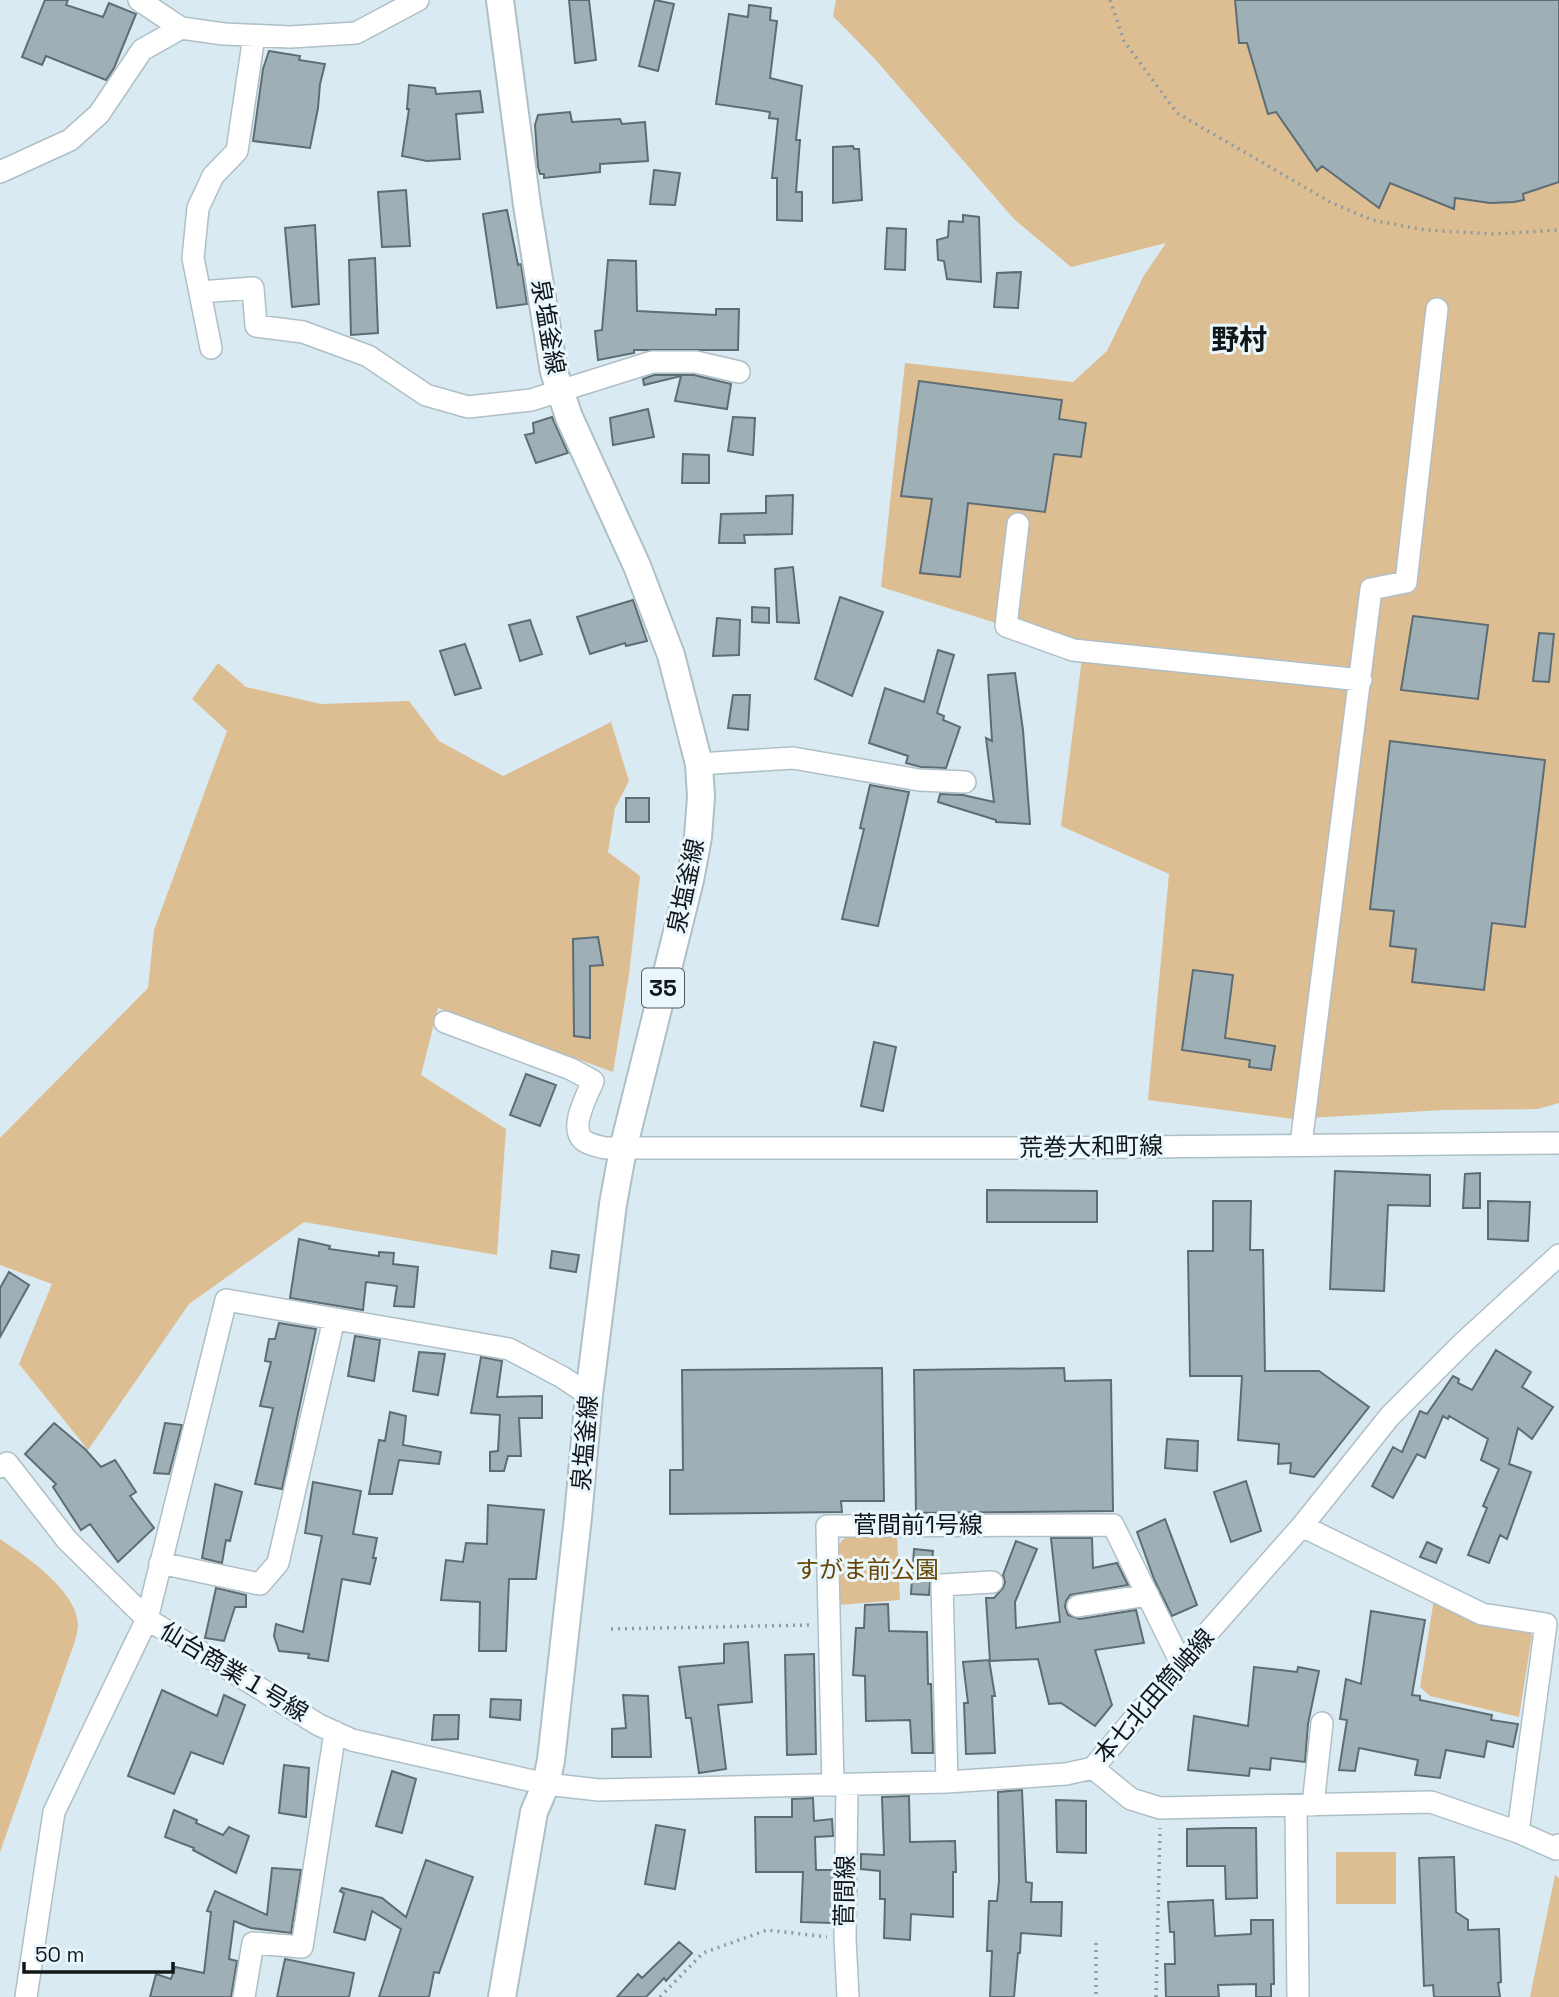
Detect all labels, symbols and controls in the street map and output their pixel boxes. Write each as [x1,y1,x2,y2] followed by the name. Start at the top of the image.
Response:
[525,277,572,377] street label: 泉塩釜線
[1211,321,1267,357] district label: 野村
[660,836,711,936] street label: 泉塩釜線
[642,968,684,1007] road number: 35
[1019,1130,1163,1163] street label: 荒巻大和町線
[565,1394,604,1492] street label: 泉塩釜線
[853,1509,983,1540] street label: 菅間前1号線
[795,1554,939,1585] park label: すがま前公園
[154,1615,314,1728] street label: 仙台商業１号線
[1087,1622,1220,1769] street label: 本七北田筒岫線
[828,1855,861,1927] street label: 菅間線
[24,1930,173,1974] scale bar
[35,1941,85,1968] text: 50 m

